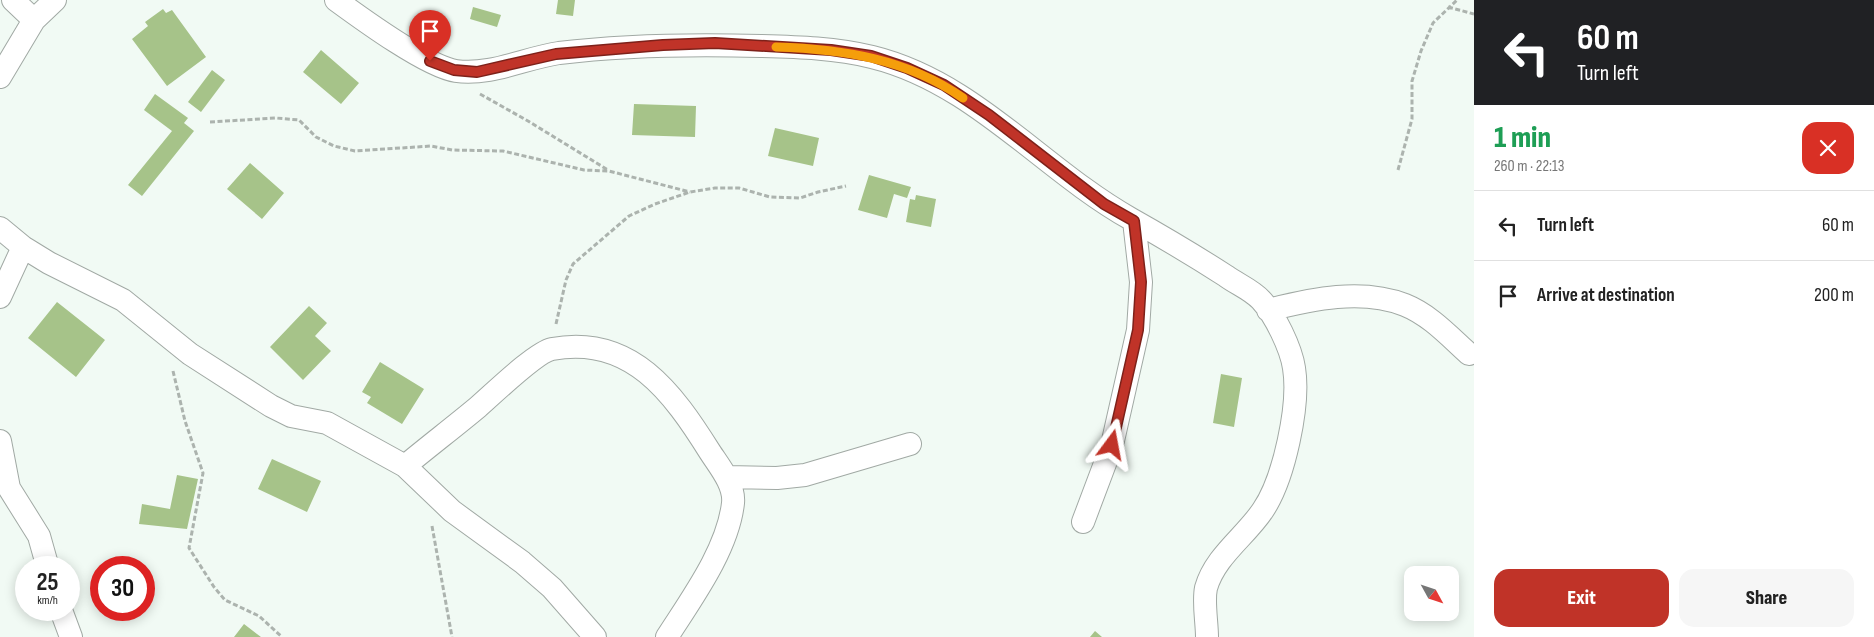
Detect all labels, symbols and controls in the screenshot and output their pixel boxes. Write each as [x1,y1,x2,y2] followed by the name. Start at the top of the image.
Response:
[409,10,451,61] pin
[416,17,444,45] icon: arrive
[1577,17,1639,60] text: 60 m
[1494,20,1559,85] icon: left
[1577,60,1639,87] text: Turn left
[1494,120,1551,156] text: 1 min
[1802,122,1854,174] button: close
[1494,157,1564,176] text: 260 m · 22:13
[1494,212,1522,240] icon: left
[1537,214,1594,237] text: Turn left
[1822,214,1854,237] text: 60 m
[1494,282,1522,310] icon: arrive
[1537,284,1675,307] text: Arrive at destination
[1814,284,1854,307] text: 200 m
[1085,418,1137,470] position arrow
[90,556,155,621] speed limit sign: 30
[1404,566,1459,621] north arrow
[1404,566,1459,621] map controls
[37,567,58,598] text: 25
[1494,569,1669,627] button: Exit
[1679,569,1854,627] button: Share
[37,593,58,608] text: km/h

